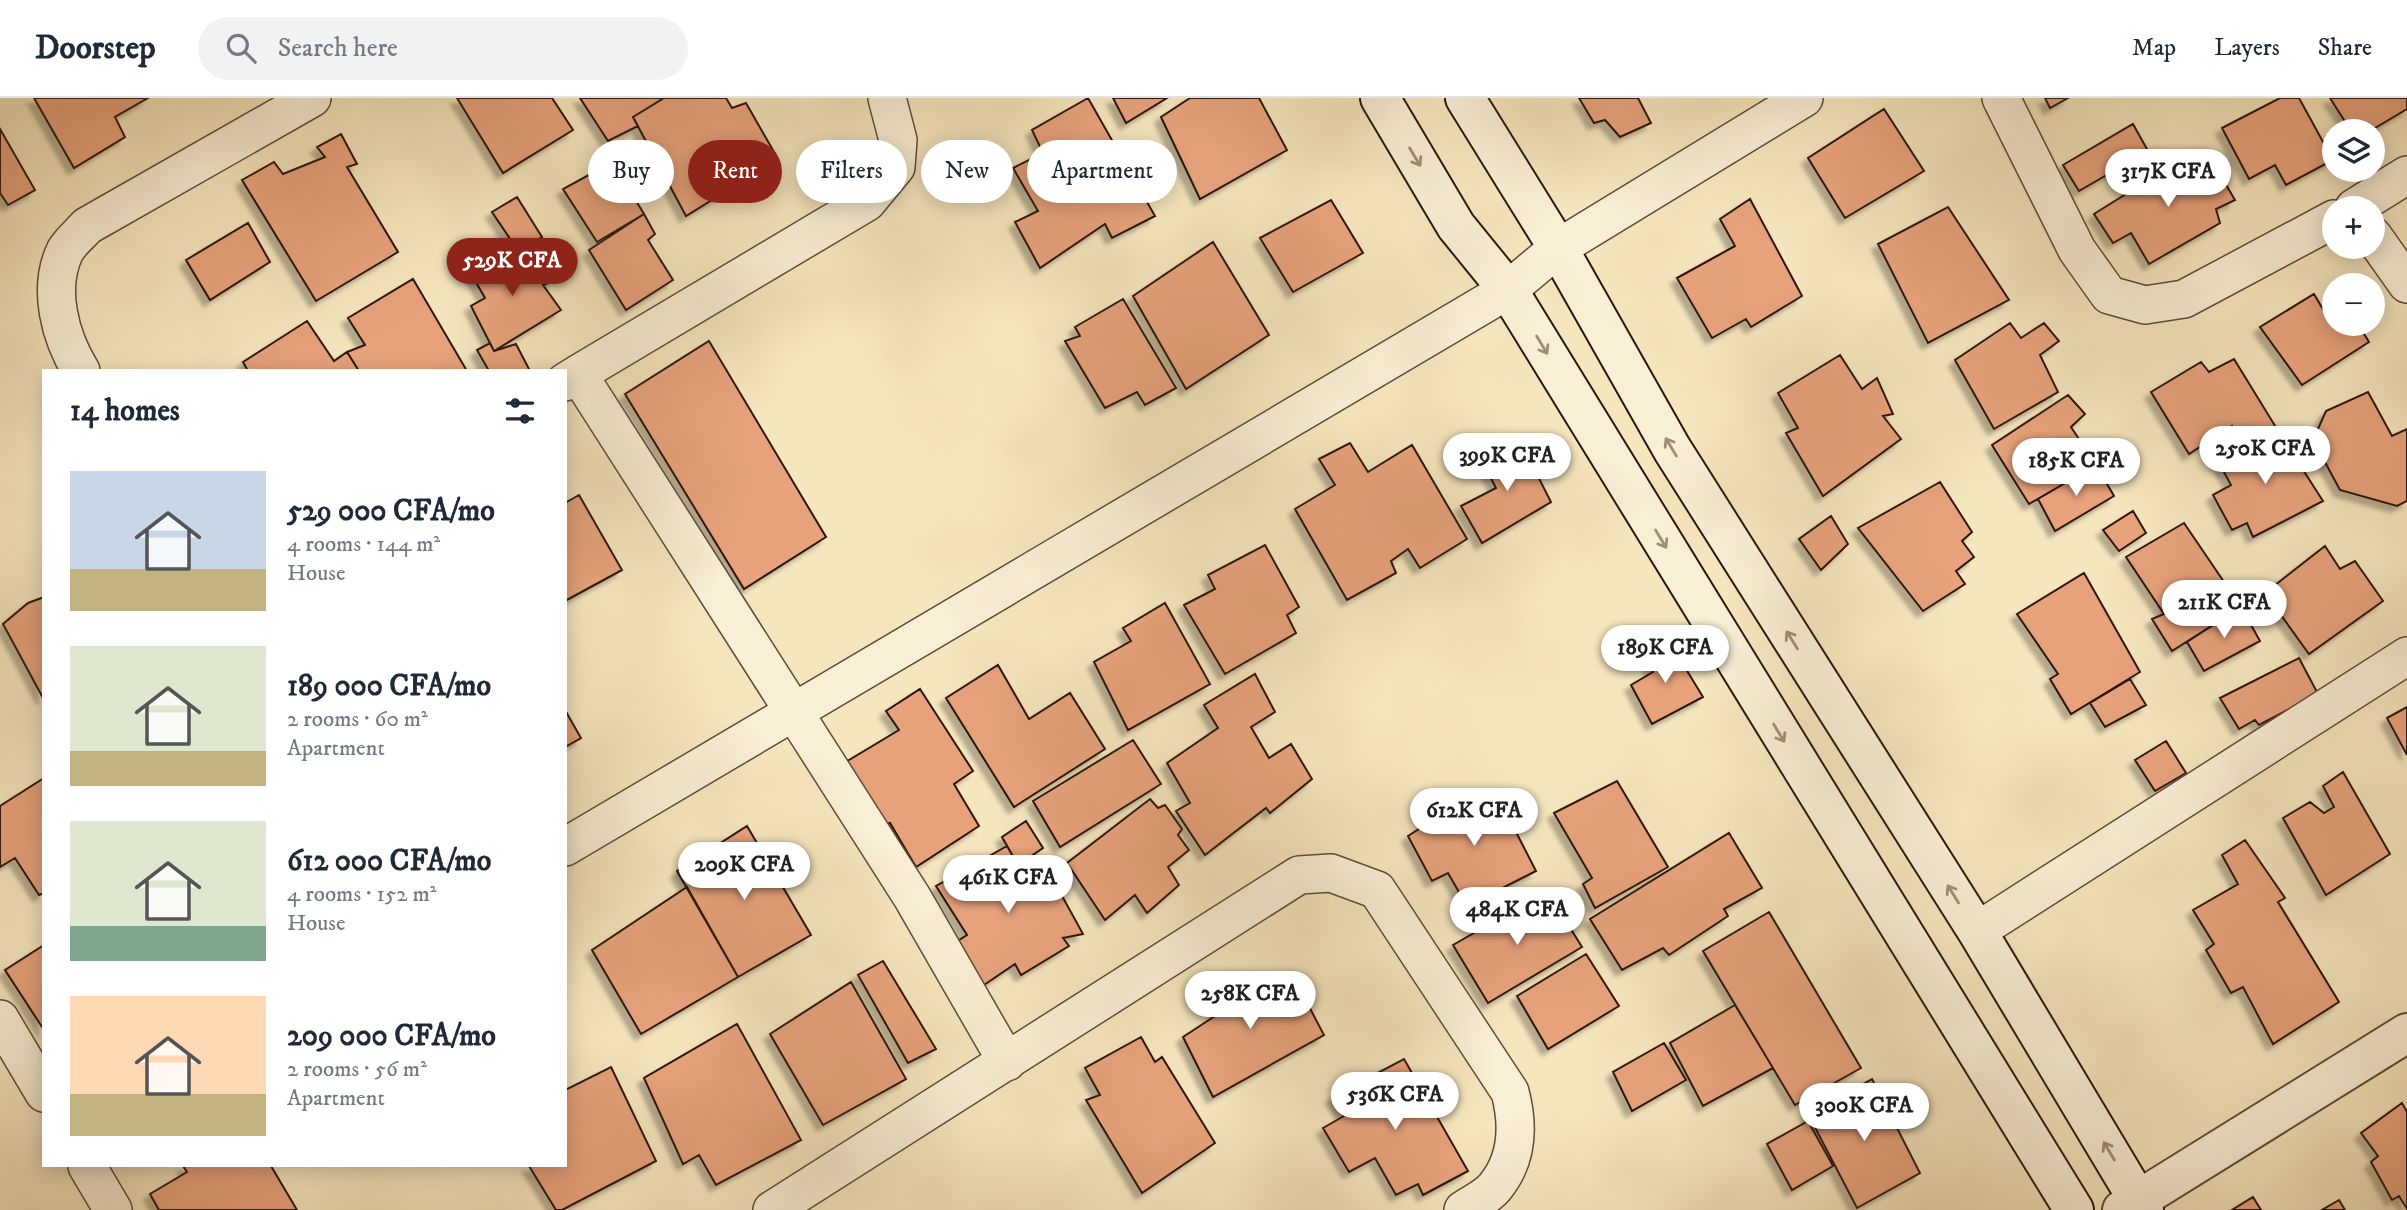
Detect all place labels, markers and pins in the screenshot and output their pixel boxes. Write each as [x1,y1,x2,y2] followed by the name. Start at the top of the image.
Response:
[2096,150,2240,209] pin: 317K CFA
[440,238,584,298] pin: 529K CFA
[2193,426,2337,486] pin: 250K CFA
[1435,434,1579,493] pin: 399K CFA
[2004,438,2148,498] pin: 185K CFA
[2152,580,2296,640] pin: 211K CFA
[1593,626,1737,685] pin: 189K CFA
[1402,788,1546,848] pin: 612K CFA
[672,842,816,902] pin: 209K CFA
[936,856,1080,915] pin: 461K CFA
[1445,888,1589,947] pin: 484K CFA
[1178,972,1322,1031] pin: 258K CFA
[1323,1072,1467,1132] pin: 536K CFA
[1792,1084,1936,1143] pin: 300K CFA

